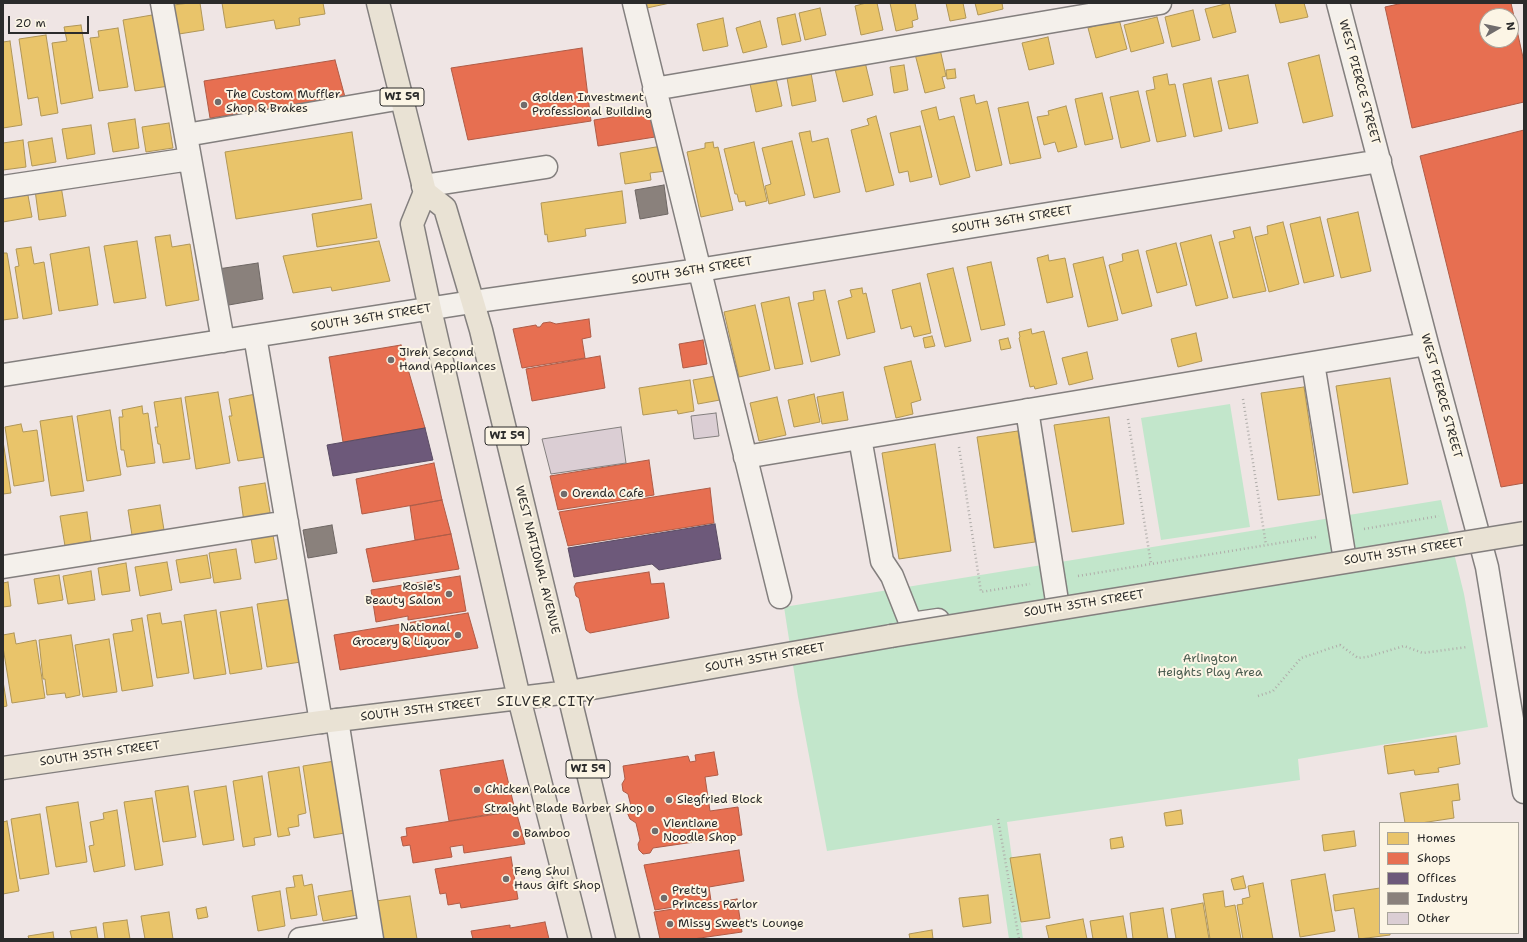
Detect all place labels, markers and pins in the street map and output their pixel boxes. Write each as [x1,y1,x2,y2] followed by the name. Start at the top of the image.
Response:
[226,88,340,116] place label: The Custom Muffler Shop & Brakes
[532,91,652,119] place label: Golden Investment Professional Building
[213,97,223,107] marker: The Custom Muffler Shop & Brakes
[519,100,529,110] marker: Golden Investment Professional Building
[399,346,496,374] place label: Jireh Second Hand Appliances
[386,355,396,365] marker: Jireh Second Hand Appliances
[572,487,644,501] place label: Orenda Cafe
[559,489,569,499] marker: Orenda Cafe
[365,580,441,608] place label: Rosie's Beauty Salon
[444,589,454,599] marker: Rosie's Beauty Salon
[352,621,450,649] place label: National Grocery & Liquor
[453,630,463,640] marker: National Grocery & Liquor
[485,783,571,797] place label: Chicken Palace
[472,785,482,795] marker: Chicken Palace
[677,793,763,807] place label: Siegfried Block
[664,795,674,805] marker: Siegfried Block
[484,802,643,816] place label: Straight Blade Barber Shop
[646,804,656,814] marker: Straight Blade Barber Shop
[663,817,736,845] place label: Vientiane Noodle Shop
[650,826,660,836] marker: Vientiane Noodle Shop
[524,827,570,841] place label: Bamboo
[511,829,521,839] marker: Bamboo
[514,865,601,893] place label: Feng Shui Haus Gift Shop
[501,874,511,884] marker: Feng Shui Haus Gift Shop
[672,884,758,912] place label: Pretty Princess Parlor
[659,893,669,903] marker: Pretty Princess Parlor
[678,917,804,931] place label: Missy Sweet's Lounge
[665,919,675,929] marker: Missy Sweet's Lounge

